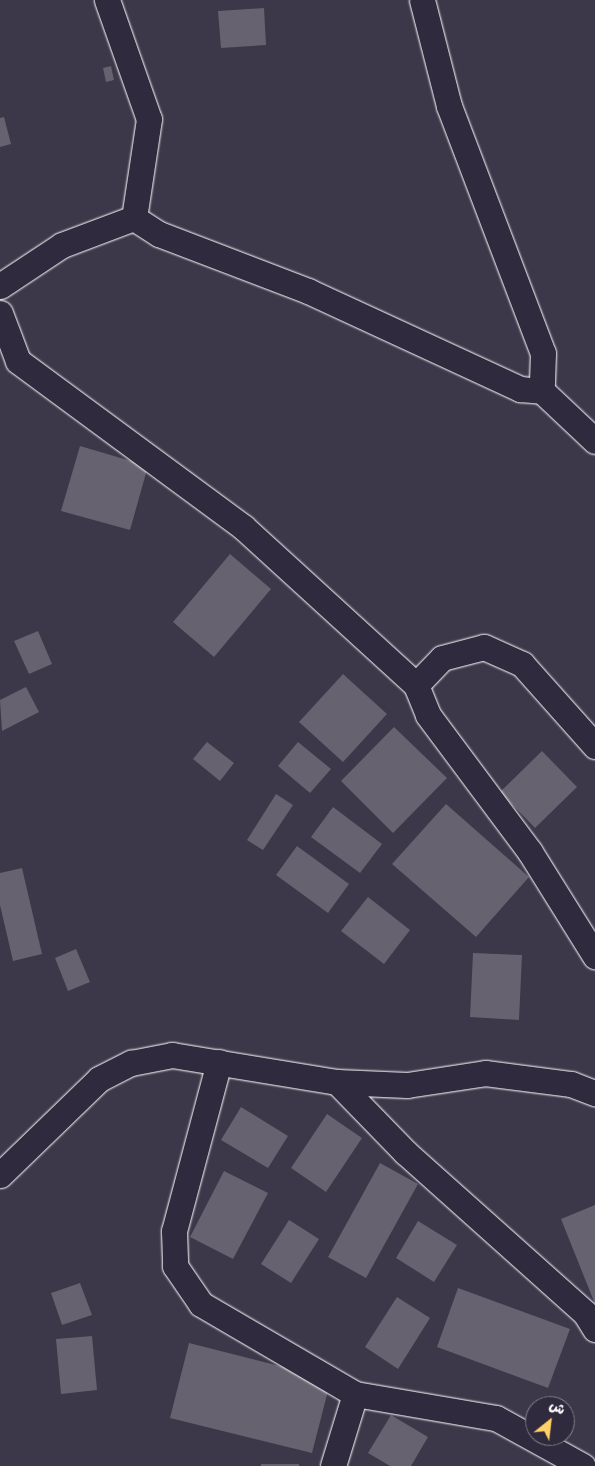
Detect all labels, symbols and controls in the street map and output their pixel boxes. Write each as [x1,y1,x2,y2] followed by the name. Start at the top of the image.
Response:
[525,1396,575,1446] north arrow
[545,1396,568,1421] text: ش

